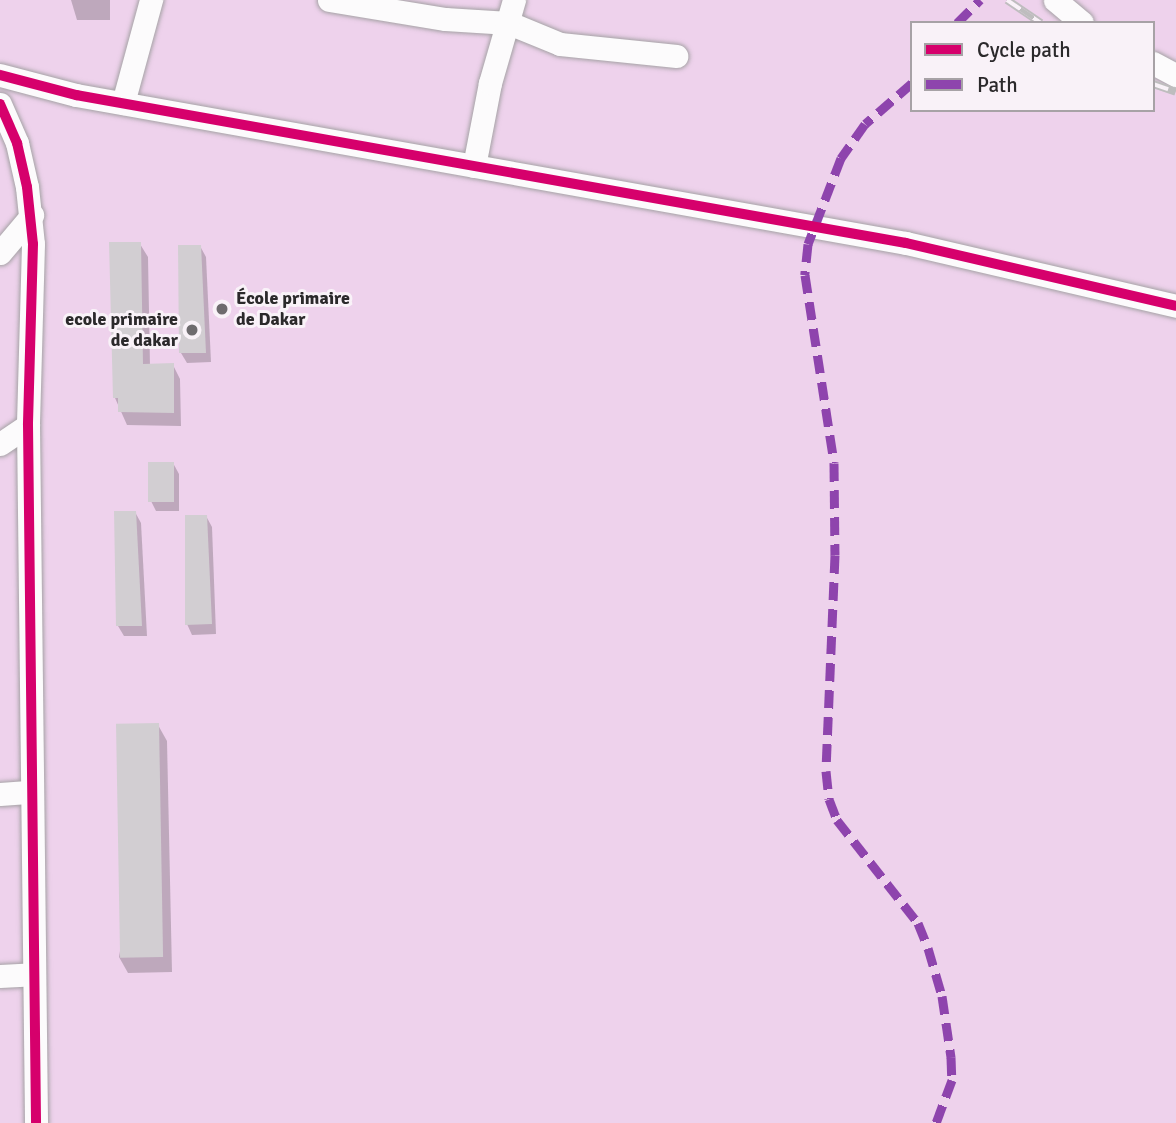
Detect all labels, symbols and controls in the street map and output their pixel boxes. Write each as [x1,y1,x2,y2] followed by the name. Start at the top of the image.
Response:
[910,21,1155,112] legend
[977,37,1071,63] text: Cycle path
[977,72,1018,98] text: Path
[236,288,350,330] place label: École primaire de Dakar
[214,301,230,317] marker: École primaire de Dakar
[65,309,178,352] place label: ecole primaire de dakar
[184,322,200,338] marker: ecole primaire de dakar

